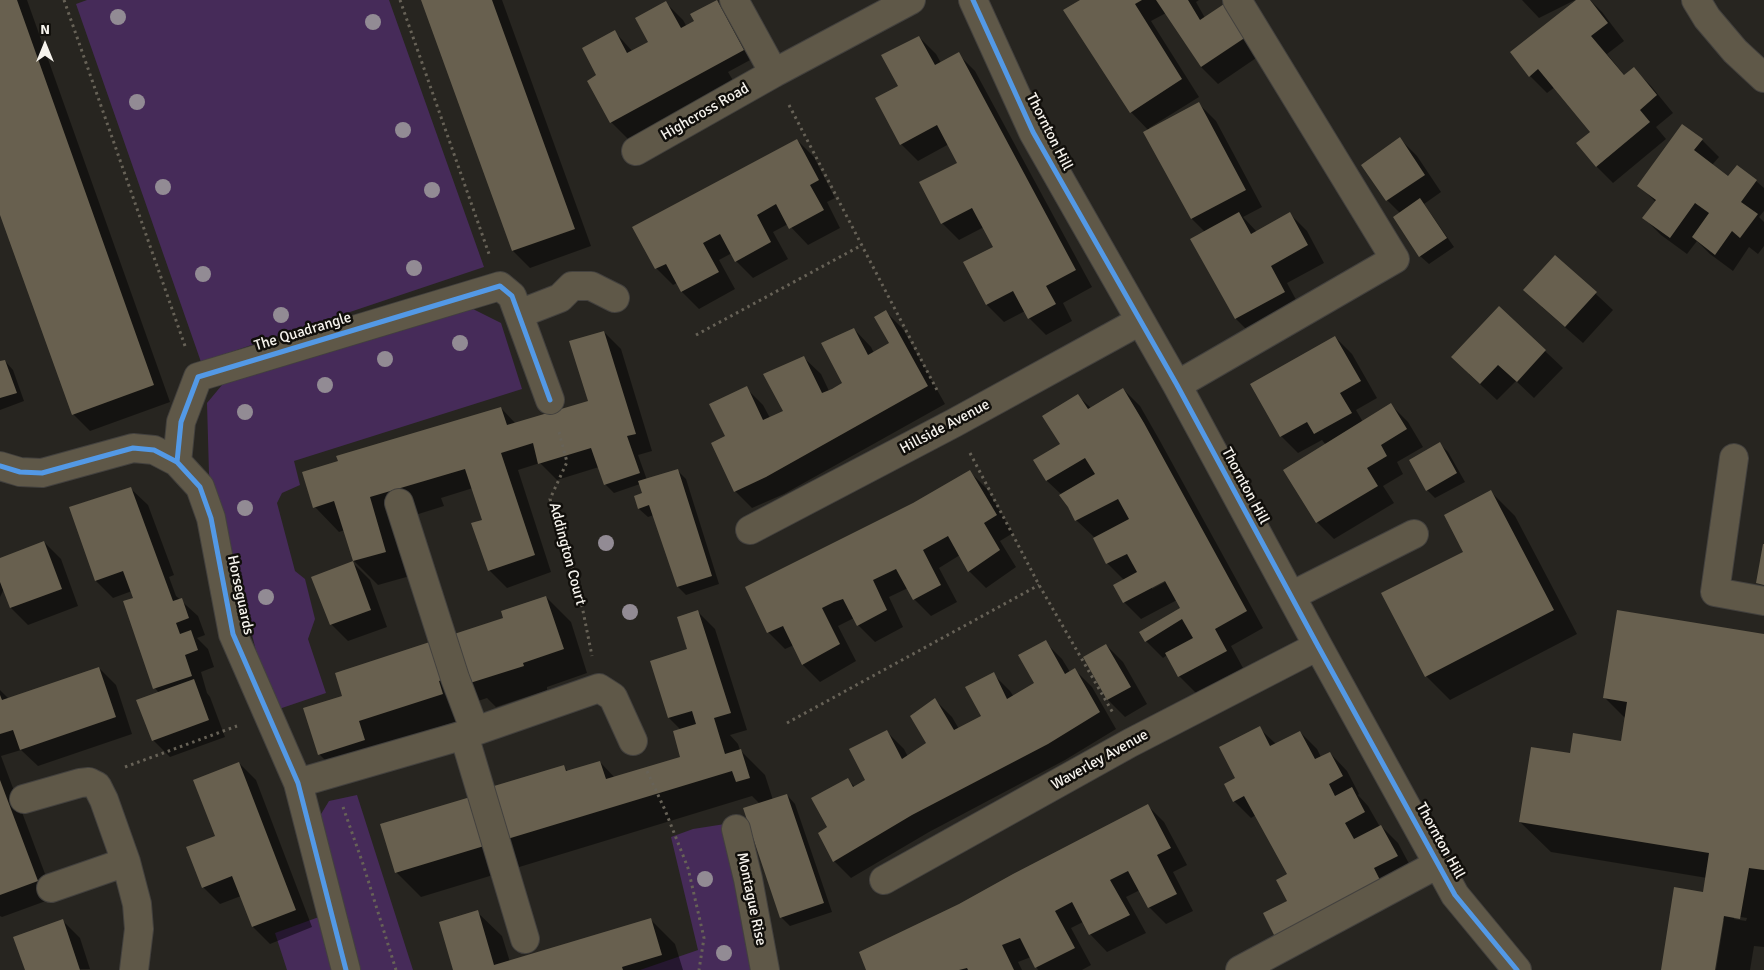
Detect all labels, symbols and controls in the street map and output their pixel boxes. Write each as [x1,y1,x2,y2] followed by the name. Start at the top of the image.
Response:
[20,20,70,70] north arrow
[40,21,50,38] text: N
[658,79,752,145] street label: Highcross Road
[1022,90,1076,174] street label: Thornton Hill
[252,309,354,355] street label: The Quadrangle
[897,396,993,458] street label: Hillside Avenue
[1217,445,1273,527] street label: Thornton Hill
[545,501,589,607] street label: Addington Court
[223,553,257,637] street label: Horseguards
[1048,726,1152,794] street label: Waverley Avenue
[1412,800,1468,882] street label: Thornton Hill
[732,851,770,947] street label: Montague Rise

